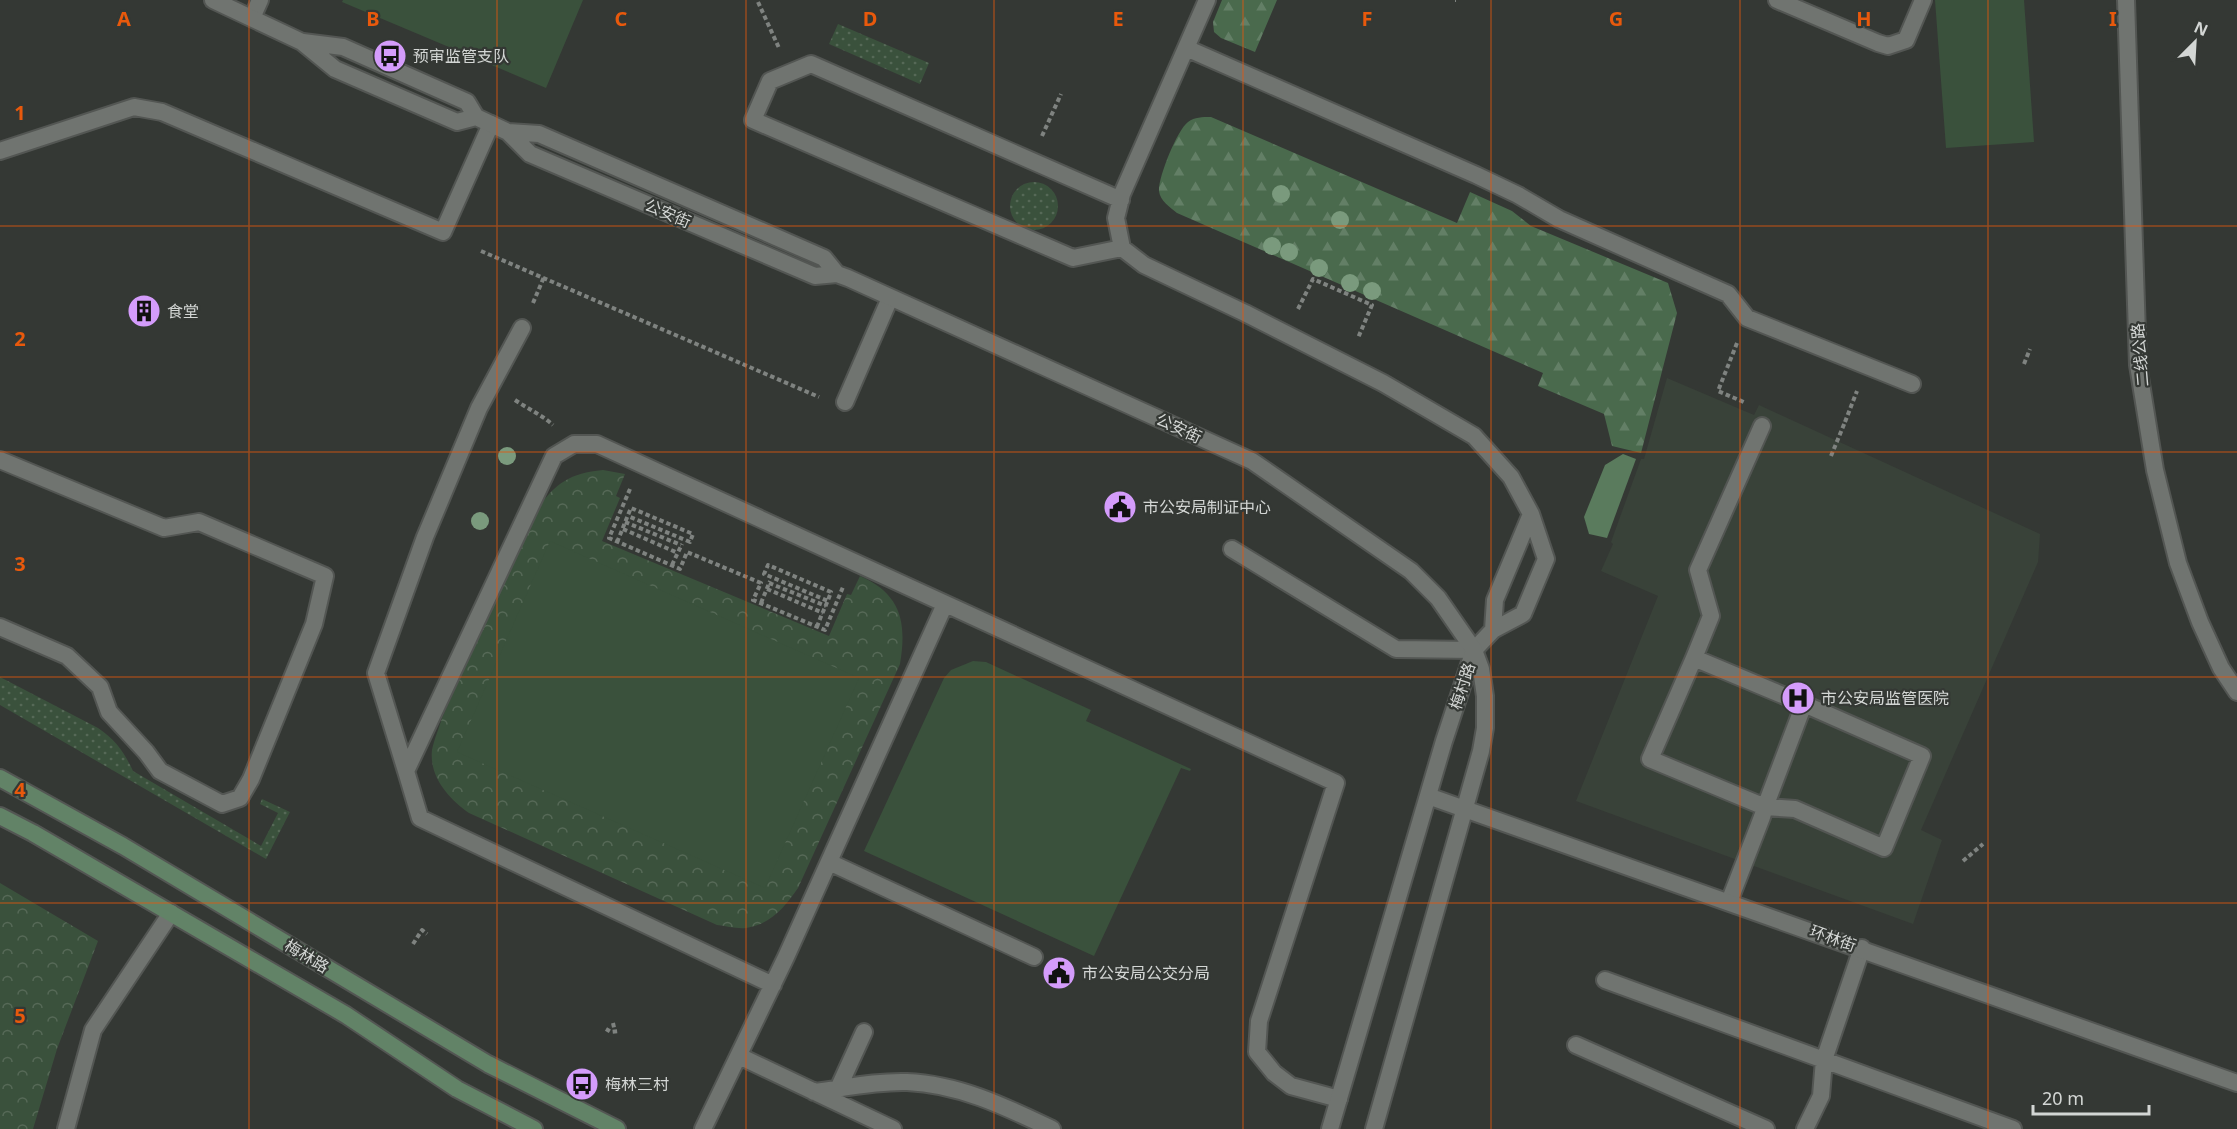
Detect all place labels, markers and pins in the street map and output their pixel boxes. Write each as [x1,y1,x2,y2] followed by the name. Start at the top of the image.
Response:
[372,38,408,74] bus stop icon: 预审监管支队
[413,45,509,67] place label: 预审监管支队
[126,293,162,329] building icon: 食堂
[167,300,199,322] place label: 食堂
[1102,489,1138,525] public building icon: 市公安局制证中心
[1143,496,1271,518] place label: 市公安局制证中心
[1780,680,1816,716] hospital icon: 市公安局监管医院
[1821,687,1949,709] place label: 市公安局监管医院
[1041,955,1077,991] public building icon: 市公安局公交分局
[1082,962,1210,984] place label: 市公安局公交分局
[564,1066,600,1102] bus stop icon: 梅林三村
[605,1073,669,1095] place label: 梅林三村

